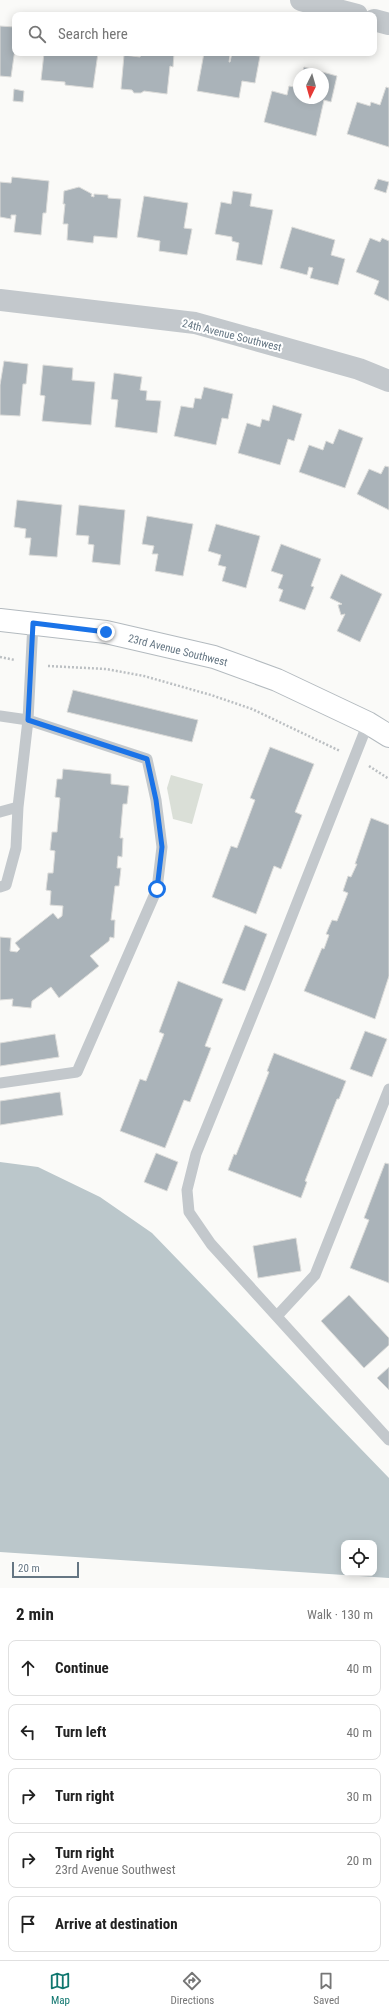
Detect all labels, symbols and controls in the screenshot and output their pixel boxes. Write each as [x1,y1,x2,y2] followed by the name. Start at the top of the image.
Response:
[12,12,377,56] search box
[26,23,48,45] icon: search
[58,25,128,43] text: Search here
[293,68,329,104] north arrow
[181,317,283,354] street label: 24th Avenue Southwest
[97,623,115,641] route end
[127,632,229,669] street label: 23rd Avenue Southwest
[148,880,166,898] route start
[341,1540,377,1576] map controls
[341,1540,377,1576] button: locate
[12,1560,79,1579] scale bar
[18,1562,40,1575] text: 20 m
[16,1604,54,1624] text: 2 min
[307,1607,373,1622] text: Walk · 130 m
[17,1657,39,1679] icon: ahead
[55,1659,109,1677] text: Continue
[346,1661,372,1676] text: 40 m
[17,1721,39,1743] icon: left
[55,1723,106,1741] text: Turn left
[346,1725,372,1740] text: 40 m
[17,1785,39,1807] icon: right
[55,1787,114,1805] text: Turn right
[346,1789,372,1804] text: 30 m
[55,1844,114,1862] text: Turn right
[17,1849,39,1871] icon: right
[346,1853,372,1868] text: 20 m
[55,1862,176,1877] text: 23rd Avenue Southwest
[17,1913,39,1935] icon: arrive
[55,1915,178,1933] text: Arrive at destination
[49,1970,71,2007] tab: Map
[170,1970,214,2007] tab: Directions
[313,1970,340,2007] tab: Saved

